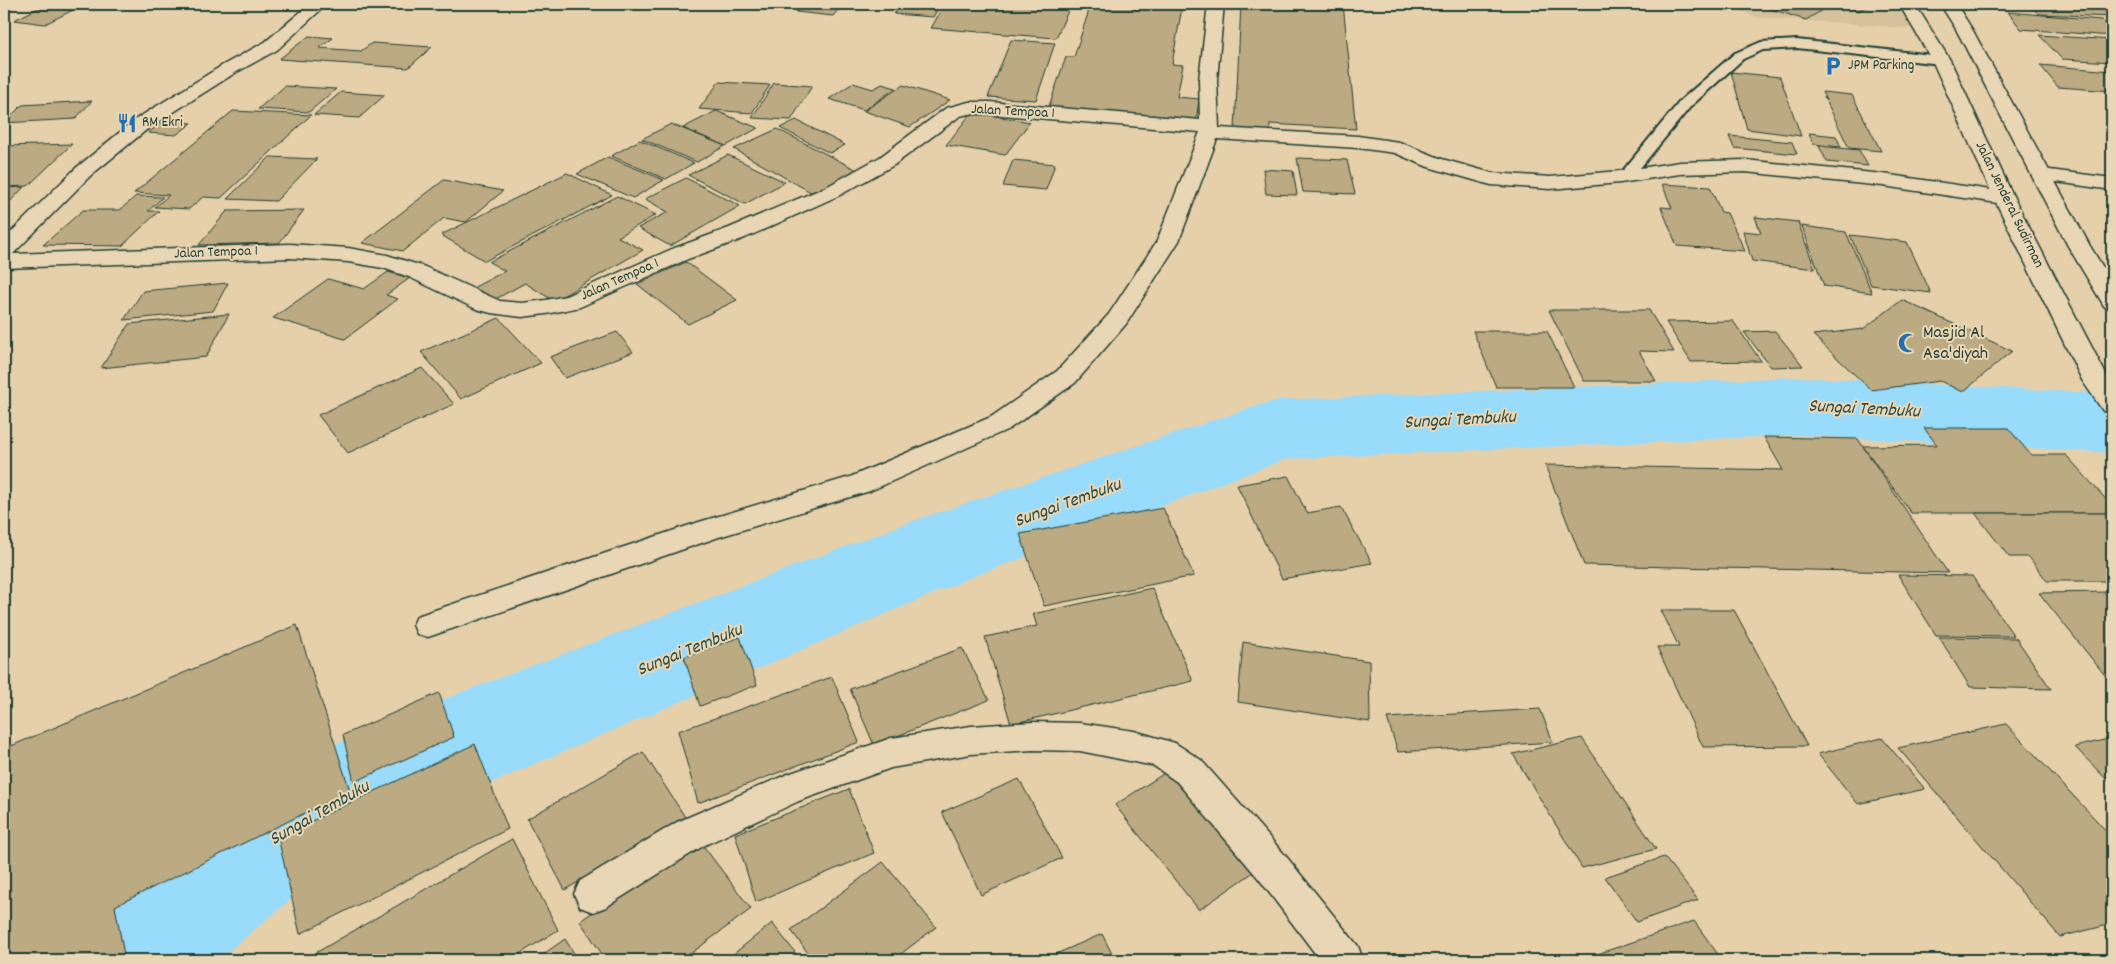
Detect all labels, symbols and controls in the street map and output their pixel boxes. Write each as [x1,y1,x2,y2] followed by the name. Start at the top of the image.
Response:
[1822,55,1844,77] parking icon: JPM Parking
[1848,55,1914,77] place label: JPM Parking
[971,99,1055,125] street label: Jalan Tempoa 1
[116,112,138,134] restaurant icon: RM Ekri
[142,112,183,134] place label: RM Ekri
[1969,138,2049,272] street label: Jalan Jenderal Sudirman
[174,241,258,265] street label: Jalan Tempoa 1
[577,253,663,307] street label: Jalan Tempoa 1
[1923,321,1988,367] place label: Masjid Al Asa'diyah
[1897,332,1919,354] mosque icon: Masjid Al Asa'diyah
[1807,394,1922,427] water label: Sungai Tembuku
[1403,404,1518,437] water label: Sungai Tembuku
[1011,472,1127,536] water label: Sungai Tembuku
[633,617,749,684] water label: Sungai Tembuku
[265,773,377,854] water label: Sungai Tembuku

